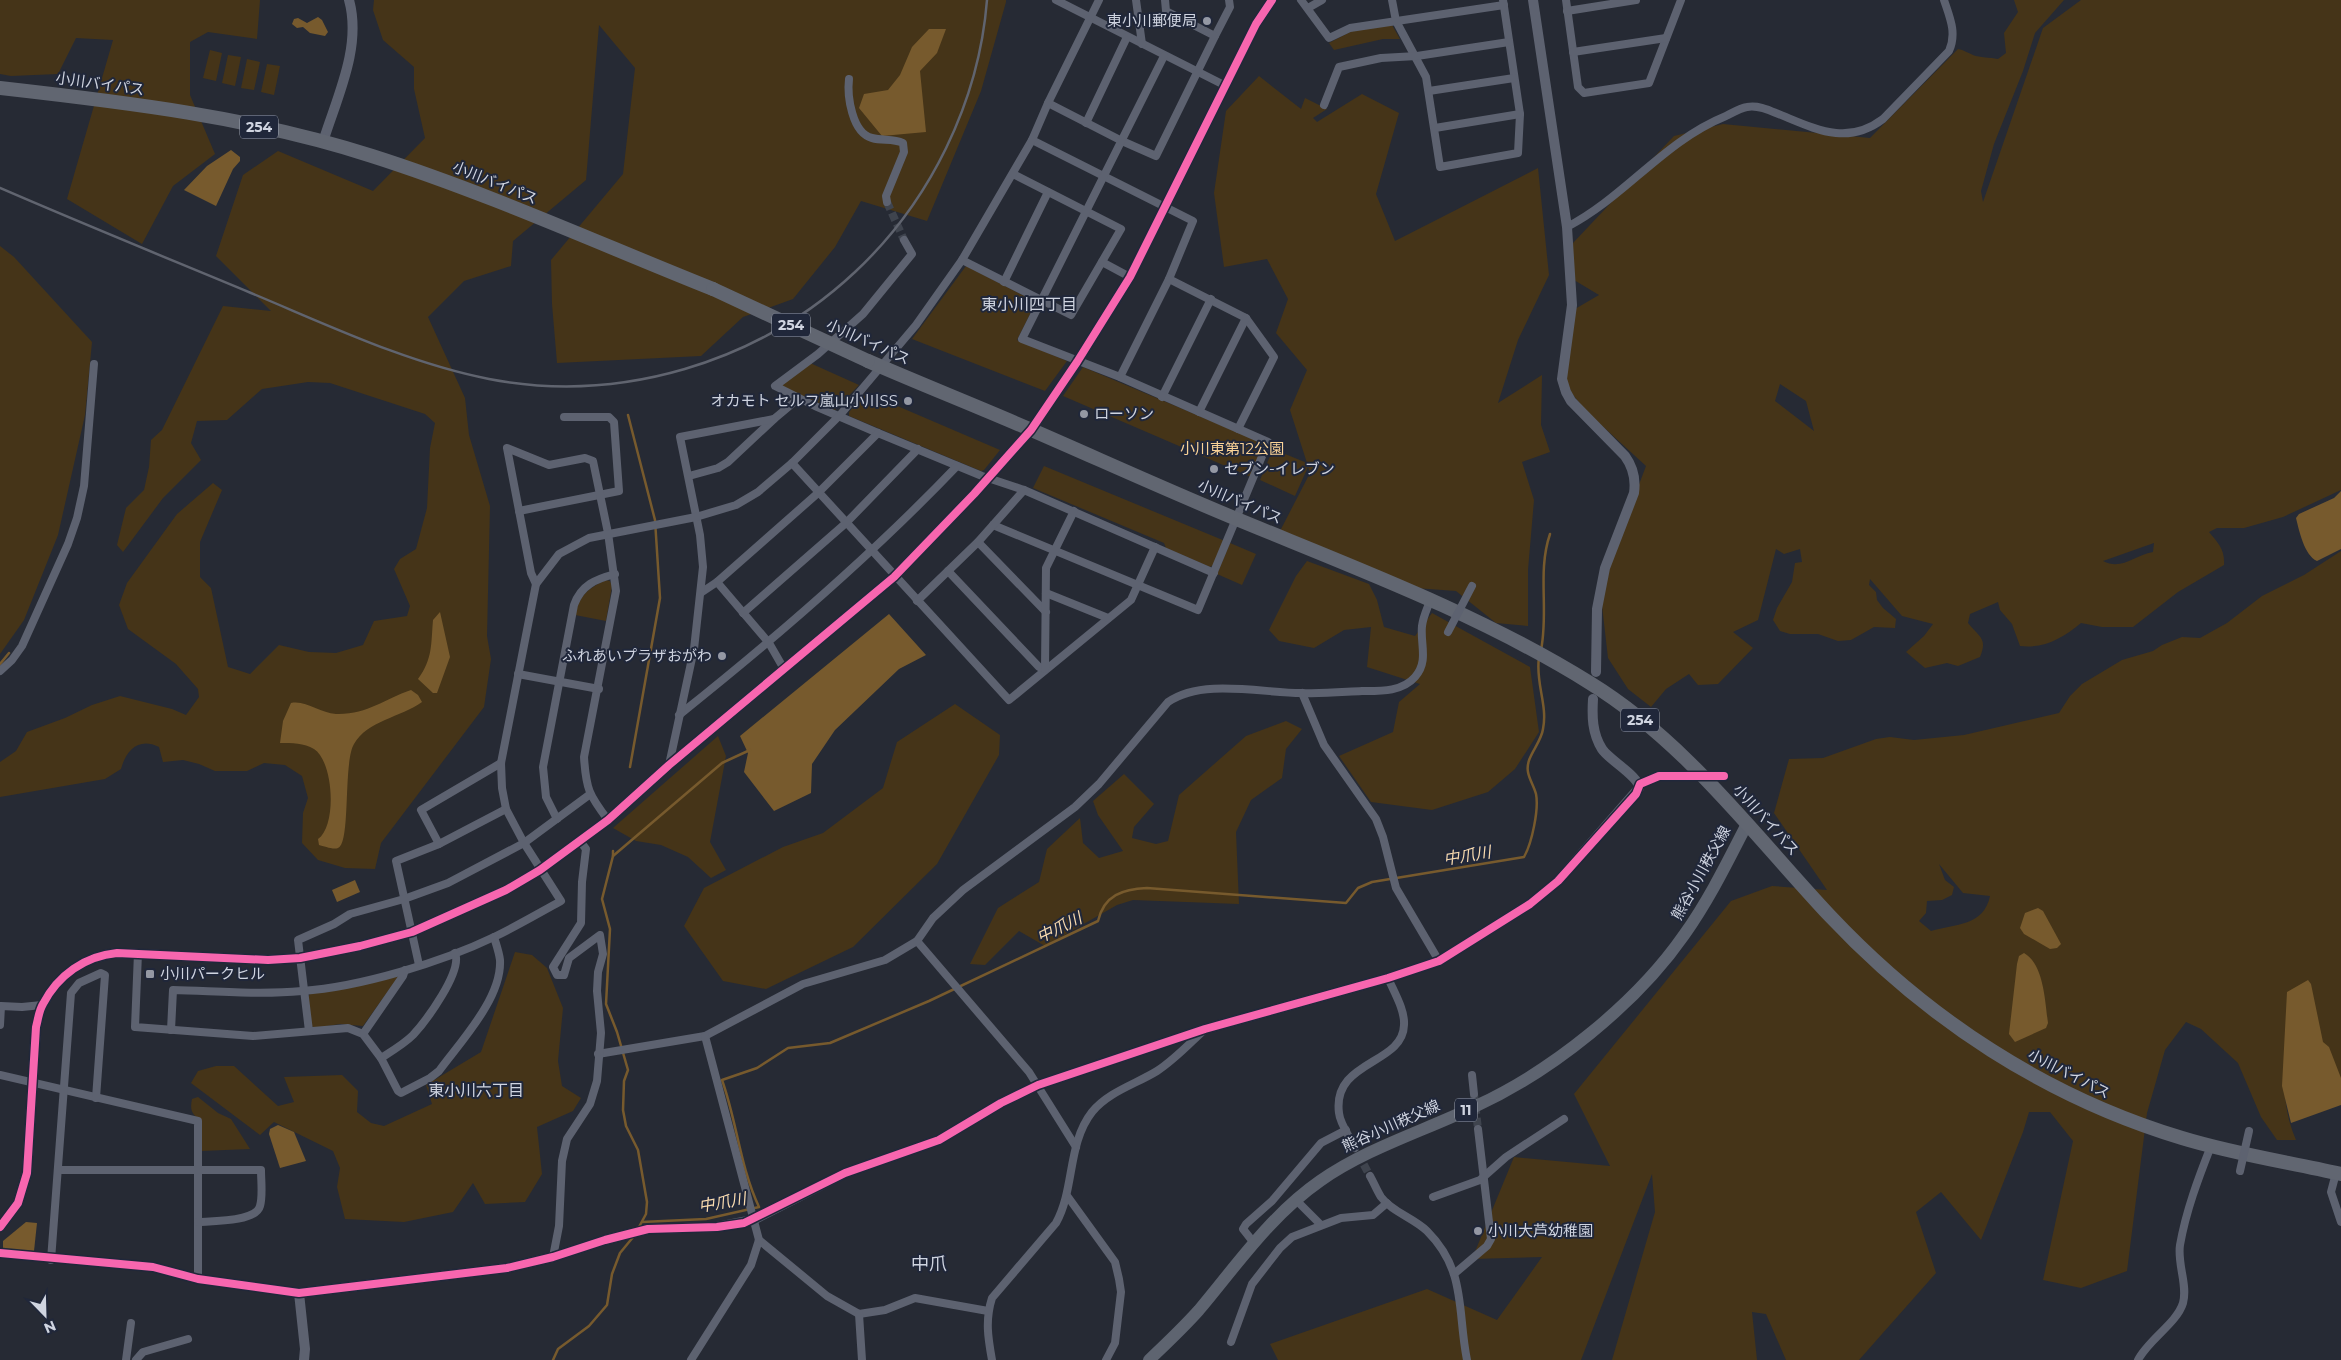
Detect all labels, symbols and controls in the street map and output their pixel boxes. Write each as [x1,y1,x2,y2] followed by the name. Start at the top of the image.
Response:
[1107,11,1197,30] place label: 東小川郵便局
[1201,15,1213,27] marker: 東小川郵便局
[54,68,146,99] street label: 小川バイパス
[240,115,278,138] road number: 254
[450,157,540,208] street label: 小川バイパス
[981,295,1077,314] district label: 東小川四丁目
[772,314,810,336] road number: 254
[823,315,913,368] street label: 小川バイパス
[711,391,898,410] place label: オカモト セルフ嵐山小川SS
[902,395,914,407] marker: オカモト セルフ嵐山小川SS
[1094,404,1154,423] place label: ローソン
[1078,408,1090,420] marker: ローソン
[1180,439,1284,458] park label: 小川東第12公園
[1224,459,1335,478] place label: セブン-イレブン
[1208,463,1220,475] marker: セブン-イレブン
[1195,475,1285,528] street label: 小川バイパス
[562,646,712,665] place label: ふれあいプラザおがわ
[716,650,728,662] marker: ふれあいプラザおがわ
[1621,708,1659,732] road number: 254
[1729,780,1803,859] street label: 小川バイパス
[1667,822,1734,923] street label: 熊谷小川秩父線
[1442,842,1494,869] water label: 中爪川
[1033,908,1087,947] water label: 中爪川
[160,964,265,983] place label: 小川パークヒル
[144,968,156,980] marker: 小川パークヒル
[2025,1045,2114,1102] street label: 小川バイパス
[428,1081,524,1100] district label: 東小川六丁目
[1339,1096,1443,1156] street label: 熊谷小川秩父線
[1455,1098,1477,1122] road number: 11
[697,1189,749,1216] water label: 中爪川
[1488,1221,1593,1240] place label: 小川大芦幼稚園
[1472,1225,1484,1237] marker: 小川大芦幼稚園
[911,1253,947,1275] district label: 中爪
[20,1290,70,1340] north arrow
[41,1316,59,1337] text: N

